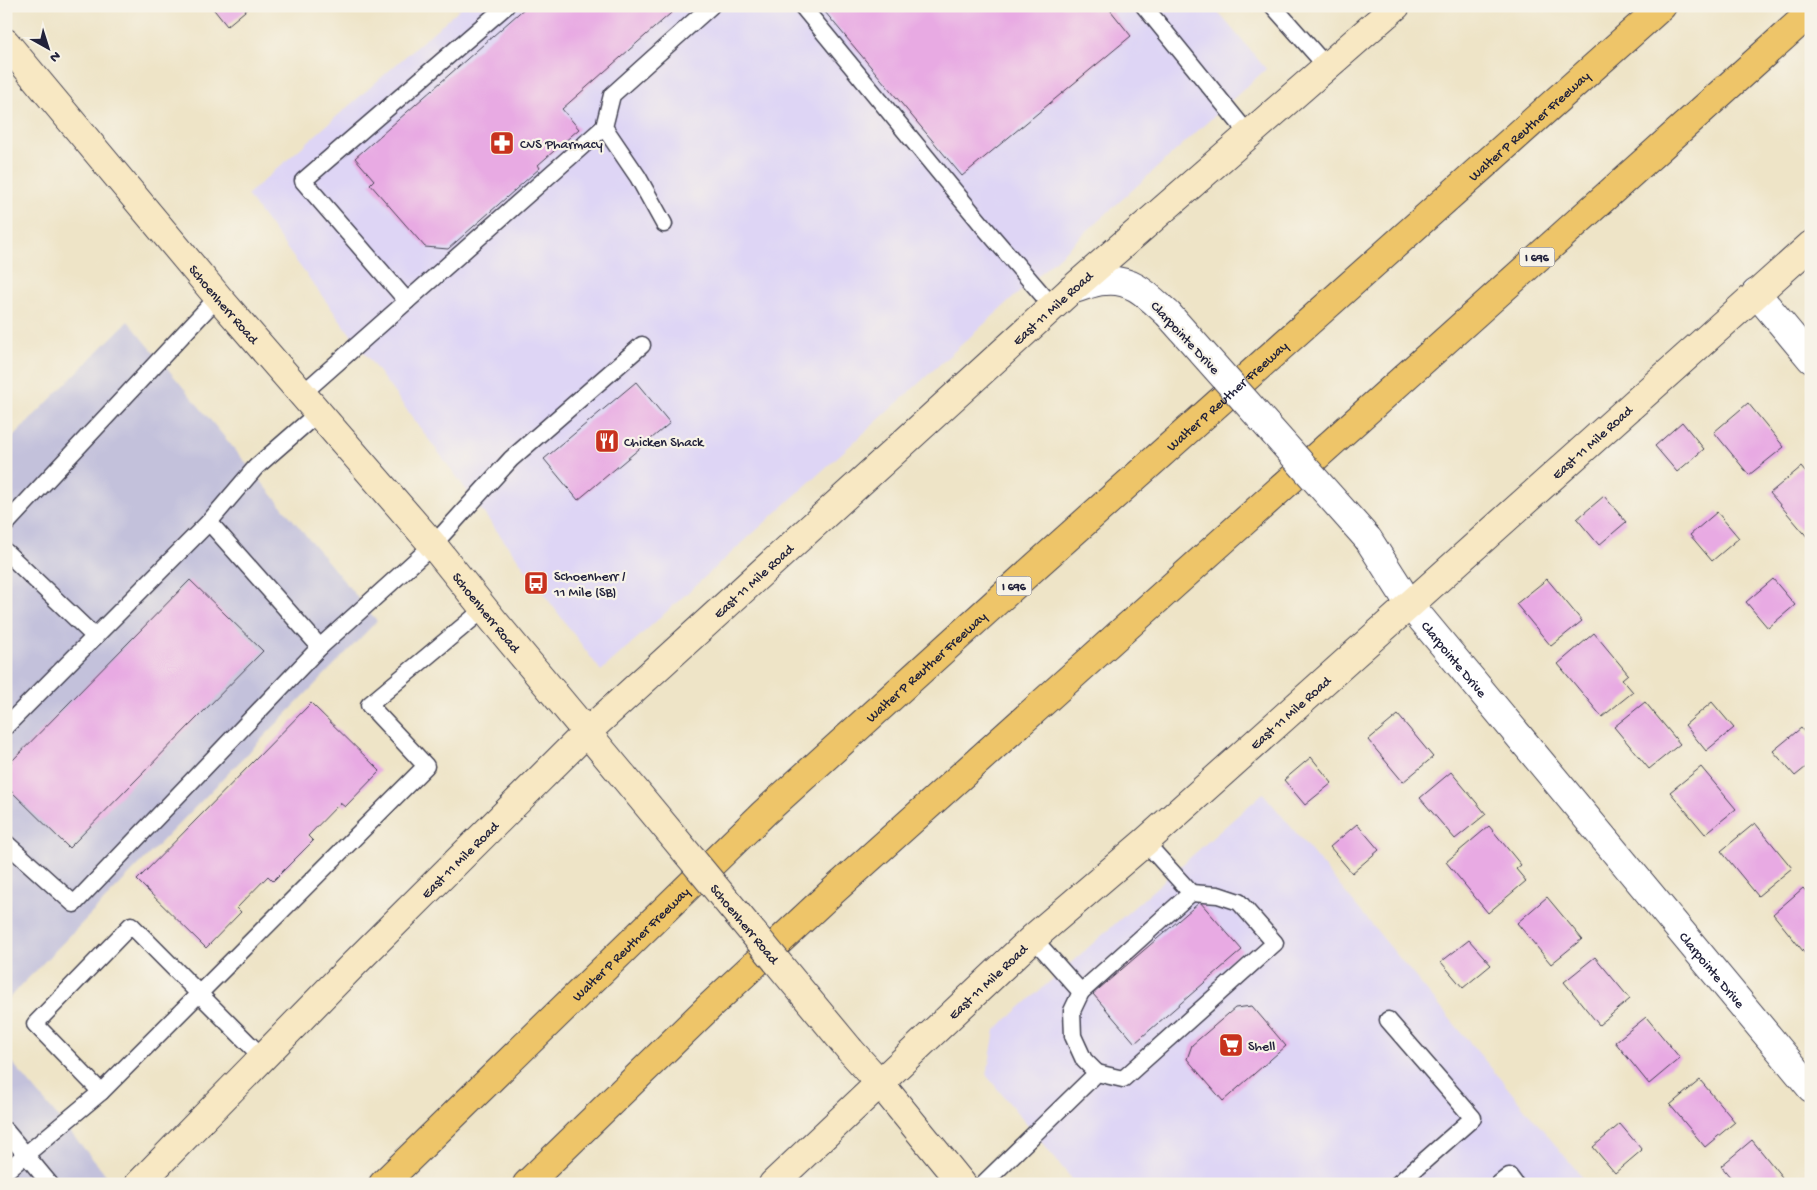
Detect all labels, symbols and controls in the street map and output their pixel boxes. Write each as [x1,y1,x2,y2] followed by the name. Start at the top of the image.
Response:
[22,22,72,72] north arrow
[46,47,64,66] text: N
[1466,68,1594,186] street label: Walter P Reuther Freeway
[489,130,515,156] pharmacy icon: CVS Pharmacy
[520,137,603,154] place label: CVS Pharmacy
[1520,248,1554,266] road number: I 696
[184,262,262,350] street label: Schoenherr Road
[1010,268,1099,350] street label: East 11 Mile Road
[1146,299,1223,379] street label: Clarpointe Drive
[1164,338,1293,456] street label: Walter P Reuther Freeway
[1549,402,1638,484] street label: East 11 Mile Road
[594,428,620,454] restaurant icon: Chicken Shack
[624,435,705,452] place label: Chicken Shack
[711,540,799,623] street label: East 11 Mile Road
[553,569,626,602] place label: Schoenherr / 11 Mile (SB)
[447,570,524,659] street label: Schoenherr Road
[523,570,549,596] bus stop icon: Schoenherr / 11 Mile (SB)
[996,576,1032,596] road number: I 696
[863,609,991,727] street label: Walter P Reuther Freeway
[1416,619,1490,703] street label: Clarpointe Drive
[1248,672,1337,755] street label: East 11 Mile Road
[419,818,504,903] street label: East 11 Mile Road
[705,882,782,970] street label: Schoenherr Road
[570,884,694,1006] street label: Walter P Reuther Freeway
[1674,929,1748,1013] street label: Clarpointe Drive
[946,940,1033,1024] street label: East 11 Mile Road
[1218,1032,1244,1058] supermarket icon: Shell
[1248,1039,1275,1056] place label: Shell

